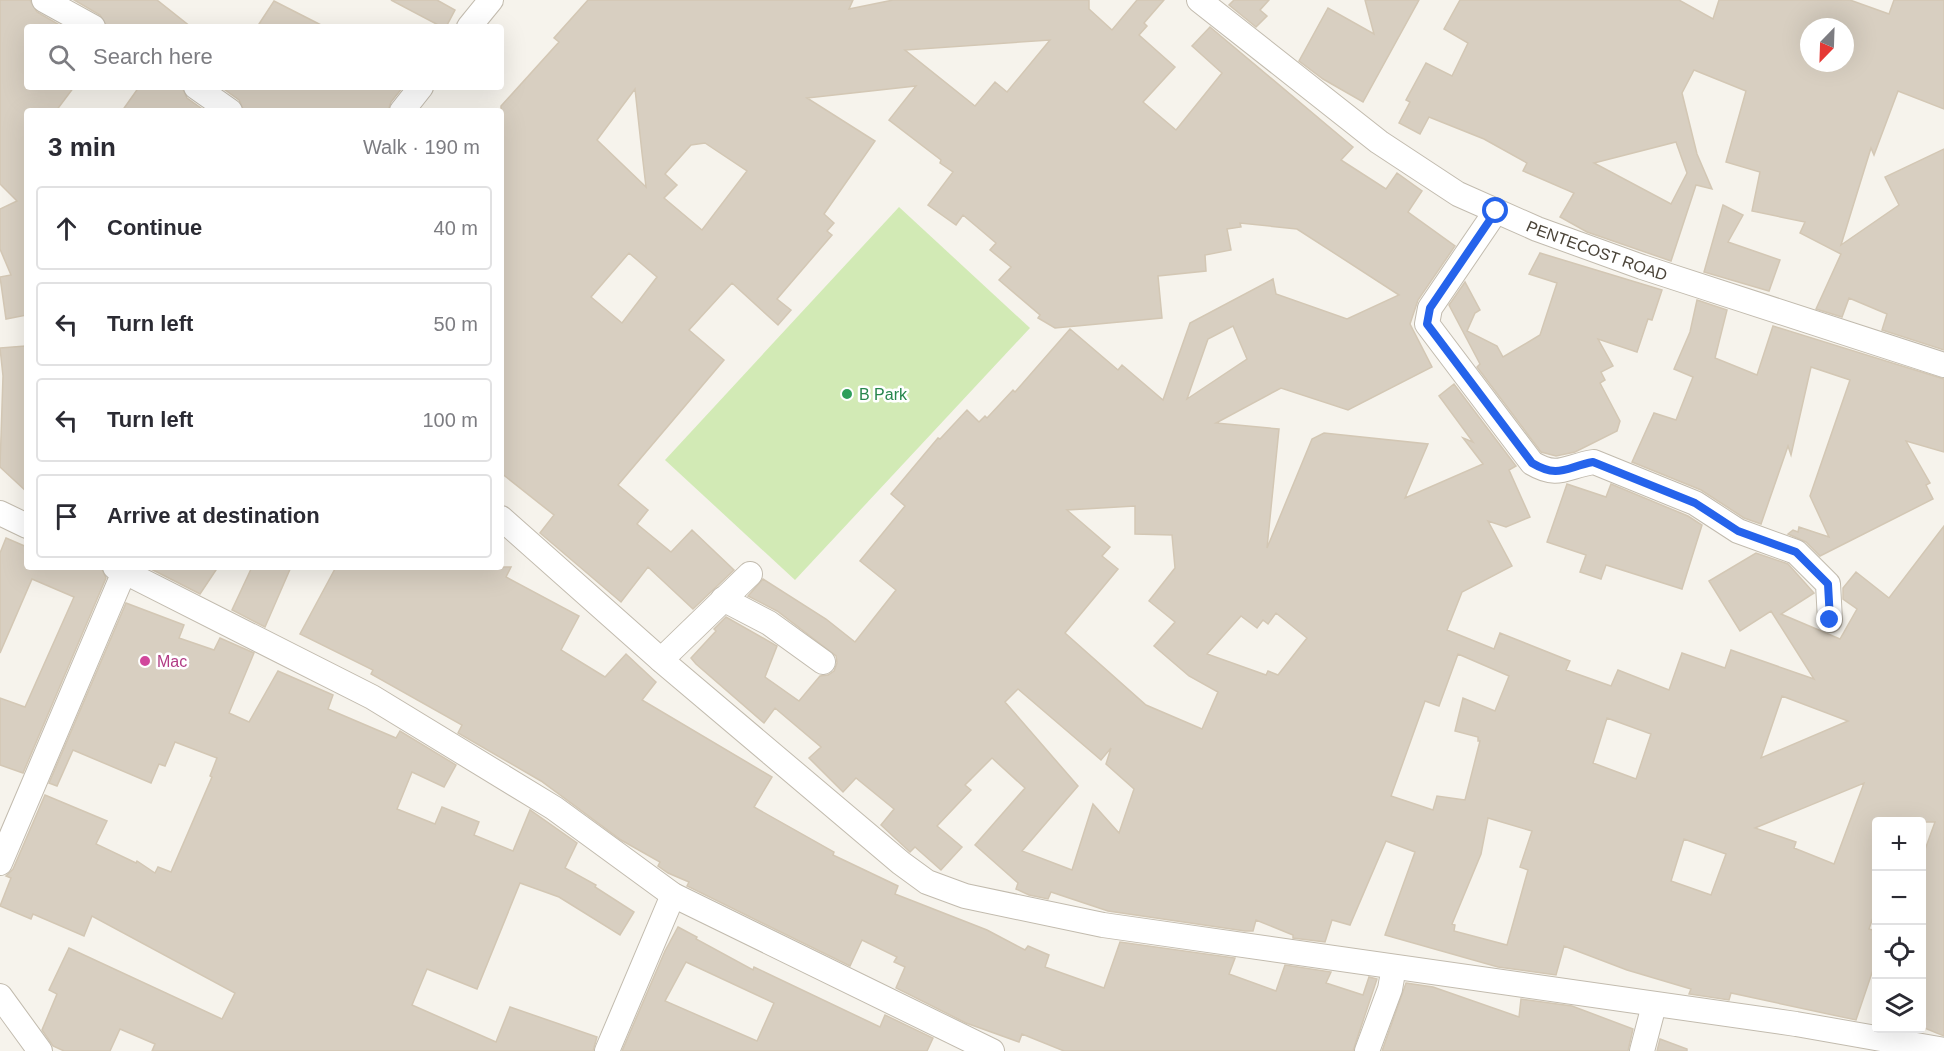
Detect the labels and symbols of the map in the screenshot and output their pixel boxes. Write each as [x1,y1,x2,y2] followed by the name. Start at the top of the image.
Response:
[1800,18,1854,72] north arrow
[1482,197,1508,223] route start
[1524,217,1670,283] street label: PENTECOST ROAD
[859,386,908,403] place label: B Park
[840,387,854,401] marker: B Park
[1816,606,1842,632] route end
[157,653,187,670] place label: Mac
[138,654,152,668] marker: Mac

